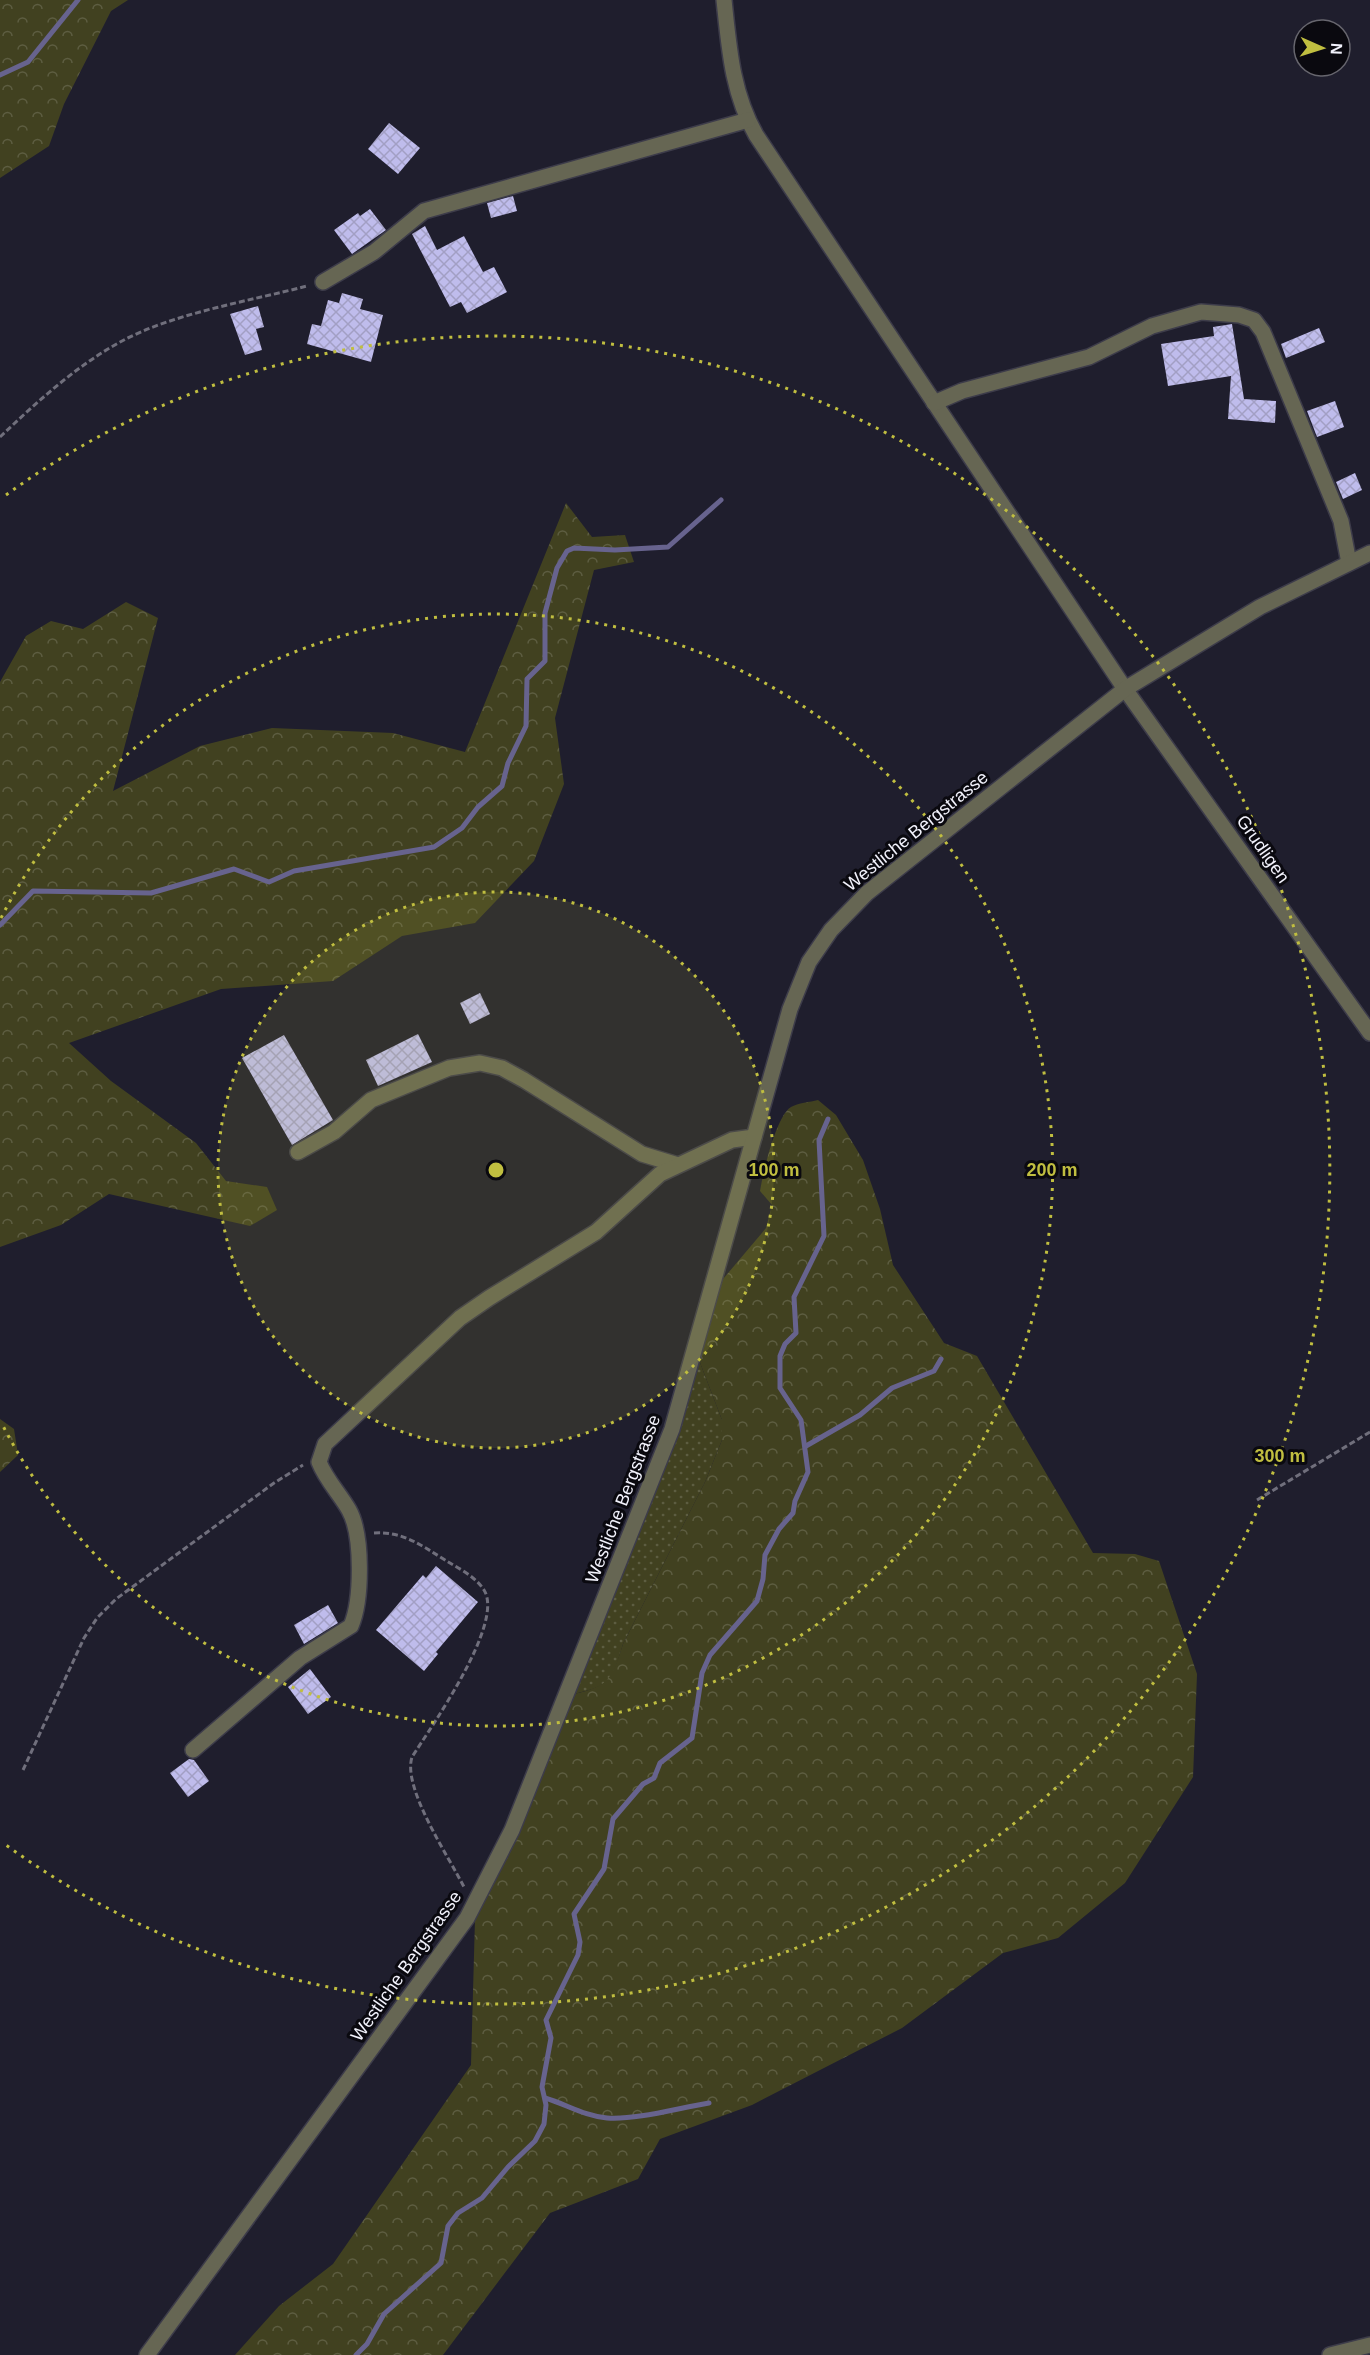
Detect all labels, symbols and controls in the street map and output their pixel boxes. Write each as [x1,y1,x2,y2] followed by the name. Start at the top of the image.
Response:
[1292,18,1352,78] north arrow
[1328,43,1345,55] text: N
[840,767,992,895] street label: Westliche Bergstrasse
[1232,811,1294,887] street label: Grudligen
[486,1160,506,1180] centre of rings
[748,1160,800,1180] text: 100 m
[1026,1160,1078,1180] text: 200 m
[582,1412,664,1586] street label: Westliche Bergstrasse
[1254,1446,1306,1466] text: 300 m
[347,1887,465,2045] street label: Westliche Bergstrasse

